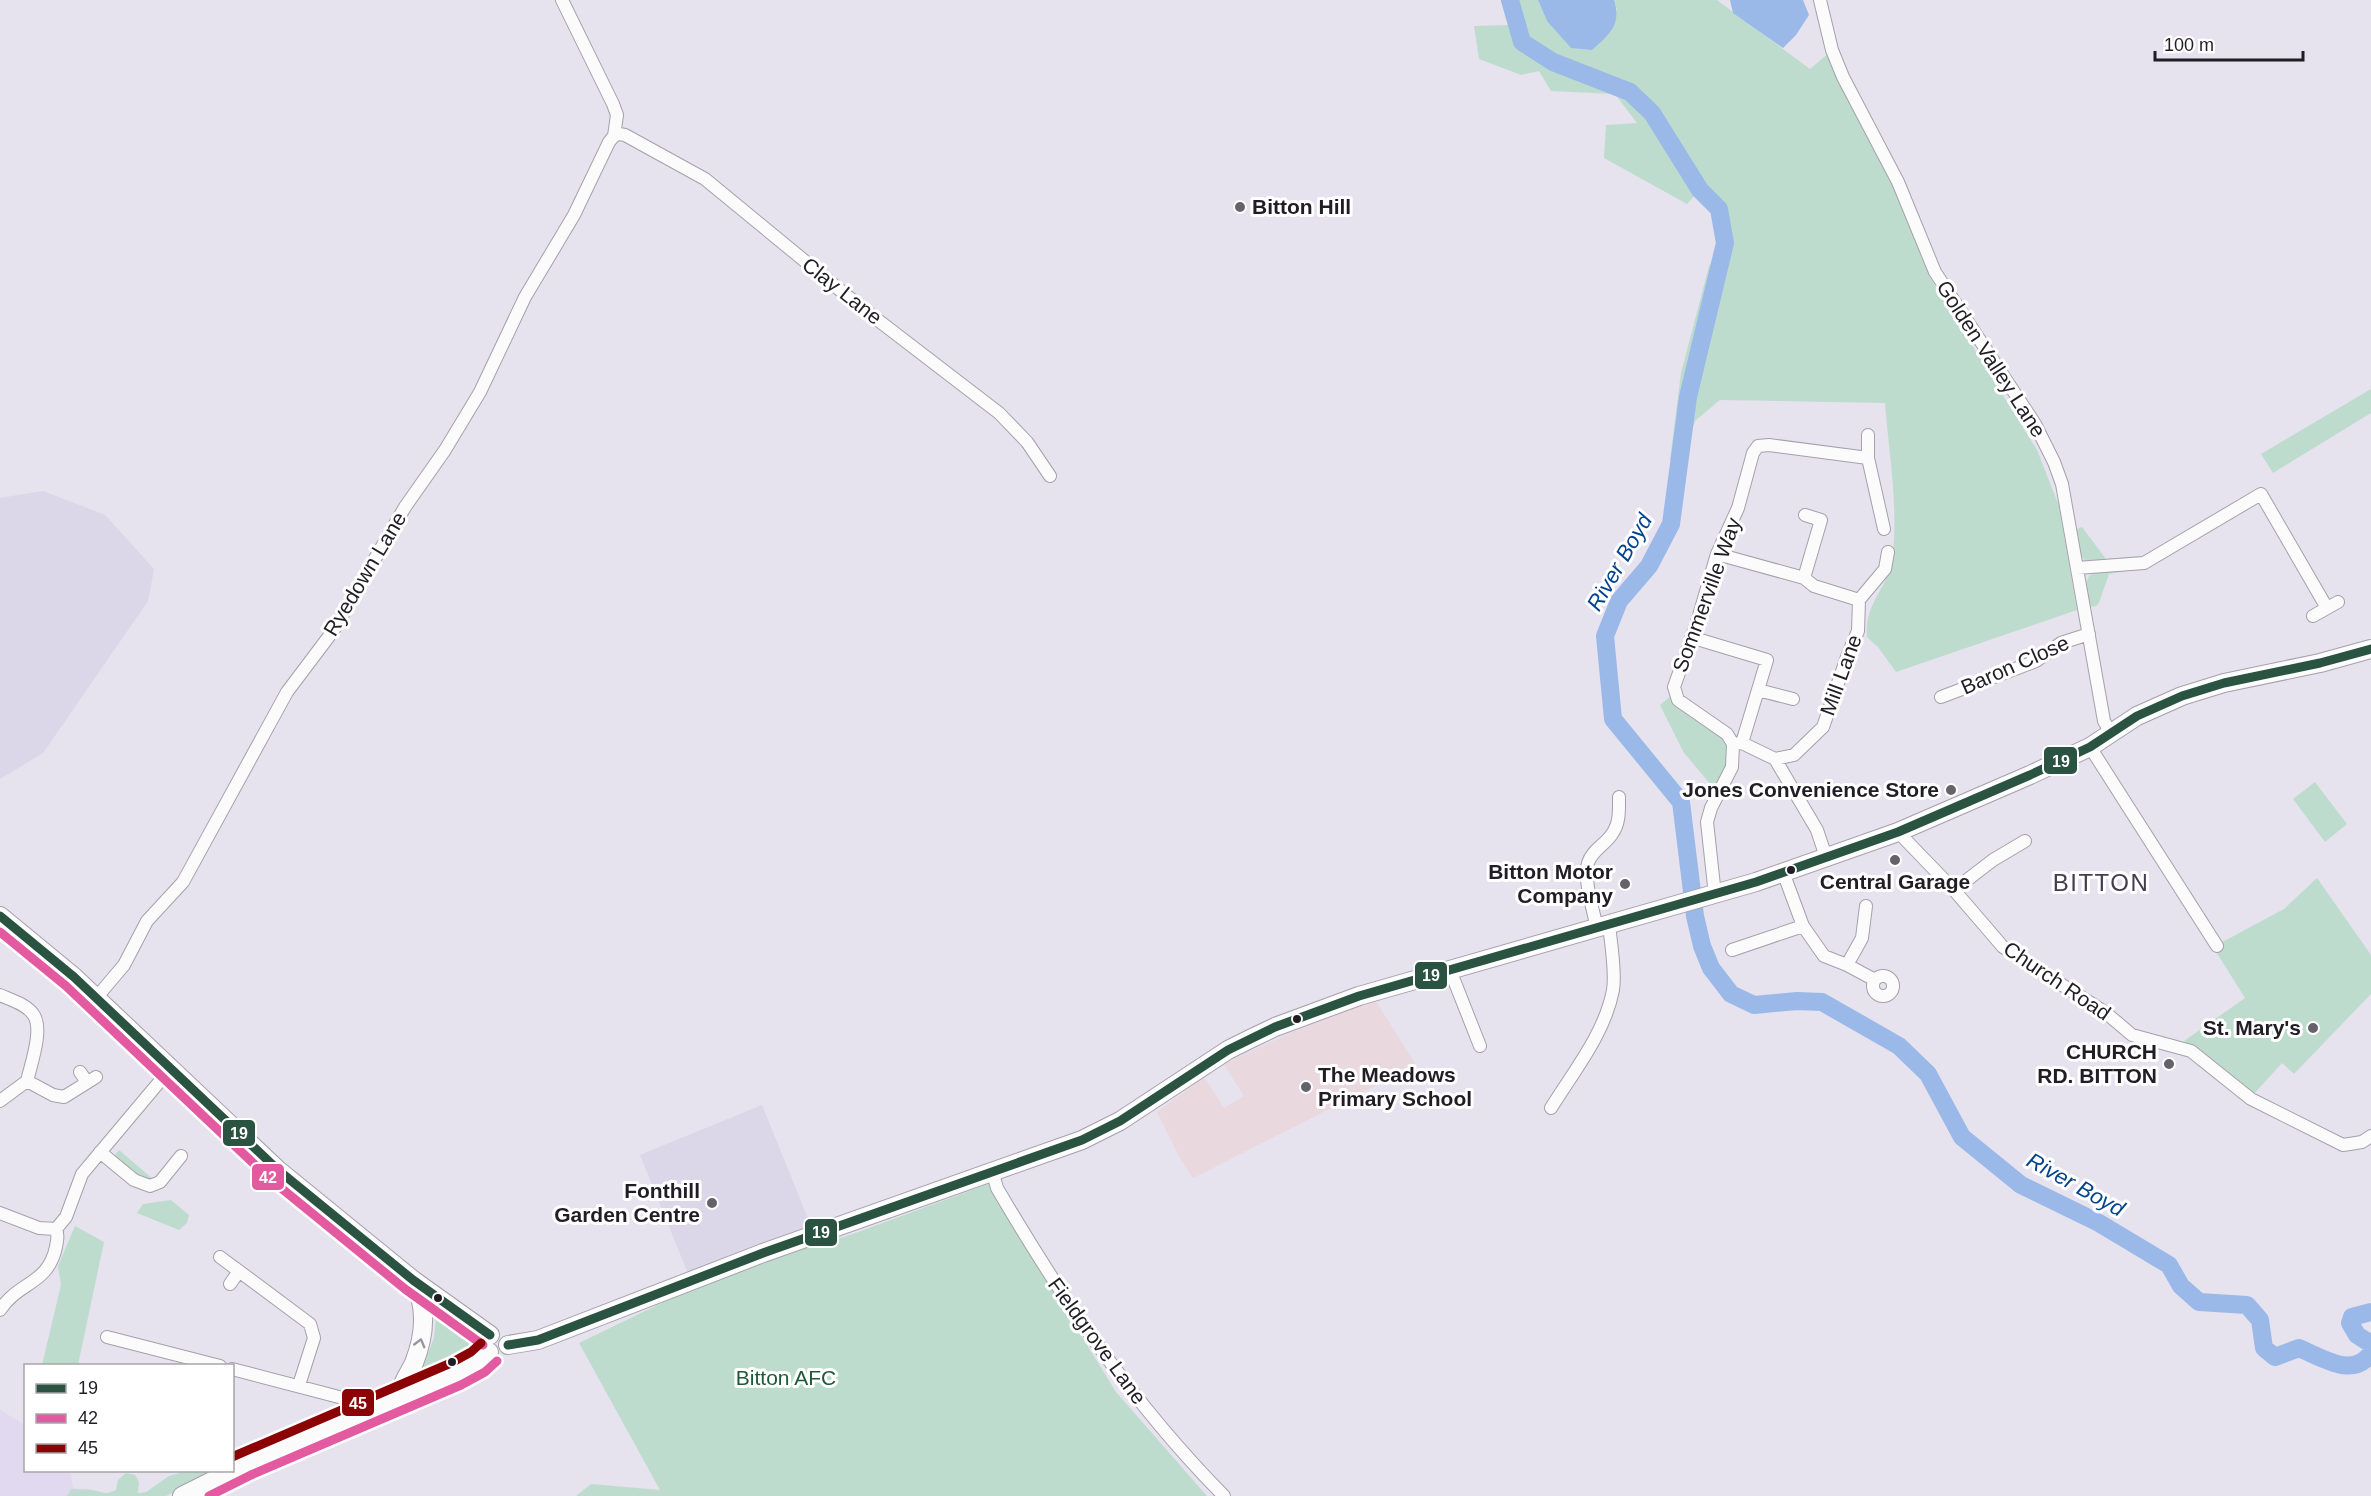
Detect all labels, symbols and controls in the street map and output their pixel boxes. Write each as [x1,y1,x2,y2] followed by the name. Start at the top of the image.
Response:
[2155,24,2304,62] scale bar
[2164,35,2214,55] text: 100 m
[1252,195,1351,218] place label: Bitton Hill
[1233,200,1247,214] marker: Bitton Hill
[798,252,887,329] street label: Clay Lane
[1932,276,2051,441] street label: Golden Valley Lane
[319,508,411,640] street label: Ryedown Lane
[1582,509,1658,615] water label: River Boyd
[1668,514,1745,675] street label: Sommerville Way
[1815,631,1866,718] street label: Mill Lane
[1957,631,2072,699] street label: Baron Close
[2043,746,2078,775] line badge: 19
[2052,753,2070,770] text: 19
[1682,778,1939,801] place label: Jones Convenience Store
[1944,783,1958,797] marker: Jones Convenience Store
[1888,853,1902,867] marker: Central Garage
[1488,860,1613,907] place label: Bitton Motor Company
[1785,864,1797,876] unlabelled marker
[2053,869,2149,896] district label: BITTON
[1820,870,1970,893] place label: Central Garage
[1618,877,1632,891] marker: Bitton Motor Company
[2000,936,2115,1025] street label: Church Road
[1414,961,1448,990] line badge: 19
[1422,967,1440,984] text: 19
[1291,1013,1303,1025] unlabelled marker
[2203,1016,2301,1039] place label: St. Mary's
[2306,1021,2320,1035] marker: St. Mary's
[2037,1040,2157,1087] place label: CHURCH RD. BITTON
[2162,1057,2176,1071] marker: CHURCH RD. BITTON
[1318,1063,1472,1110] place label: The Meadows Primary School
[1299,1080,1313,1094] marker: The Meadows Primary School
[222,1119,256,1147] line badge: 19
[230,1125,248,1142] text: 19
[2023,1147,2130,1222] water label: River Boyd
[251,1163,285,1191] line badge: 42
[259,1169,277,1186] text: 42
[554,1179,700,1226] place label: Fonthill Garden Centre
[705,1196,719,1210] marker: Fonthill Garden Centre
[804,1218,838,1247] line badge: 19
[812,1224,830,1241] text: 19
[1044,1273,1151,1408] street label: Fieldgrove Lane
[432,1292,444,1304] unlabelled marker
[412,1338,425,1348] one-way arrow
[446,1356,458,1368] unlabelled marker
[24,1364,234,1472] legend
[736,1366,836,1389] park label: Bitton AFC
[78,1378,98,1398] text: 19
[341,1388,375,1417] line badge: 45
[349,1395,367,1412] text: 45
[78,1408,98,1428] text: 42
[78,1438,98,1458] text: 45

